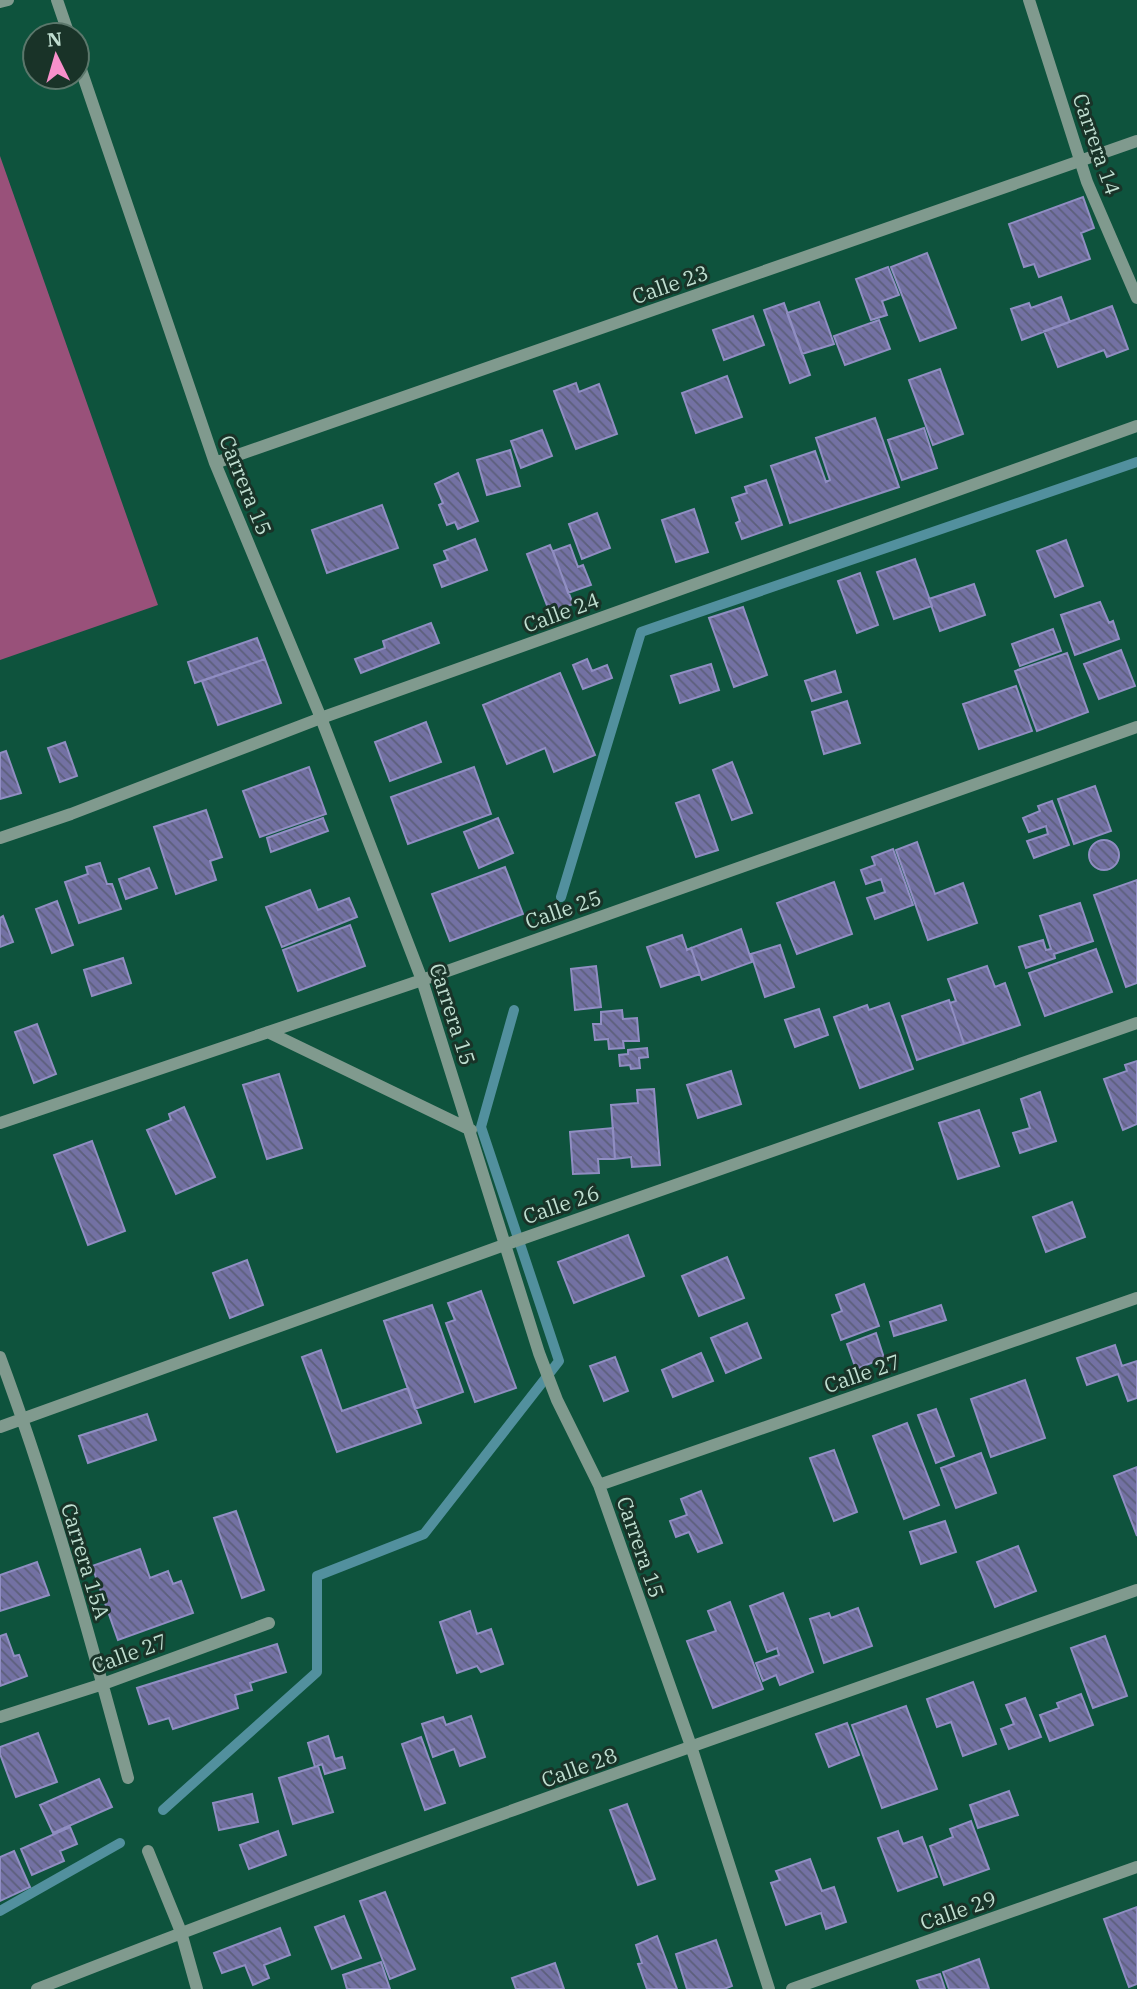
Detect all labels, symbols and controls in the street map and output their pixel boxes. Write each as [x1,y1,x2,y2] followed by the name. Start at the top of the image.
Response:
[21,21,91,91] north arrow
[46,26,63,52] text: N
[1067,90,1127,198] street label: Carrera 14
[628,258,712,310] street label: Calle 23
[213,431,279,539] street label: Carrera 15
[519,585,603,639] street label: Calle 24
[521,883,605,935] street label: Calle 25
[423,959,483,1069] street label: Carrera 15
[519,1178,603,1230] street label: Calle 26
[820,1347,904,1399] street label: Calle 27
[611,1493,671,1601] street label: Carrera 15
[55,1500,117,1623] street label: Carrera 15A
[87,1626,171,1680] street label: Calle 27
[537,1740,621,1794] street label: Calle 28
[916,1884,1000,1936] street label: Calle 29

